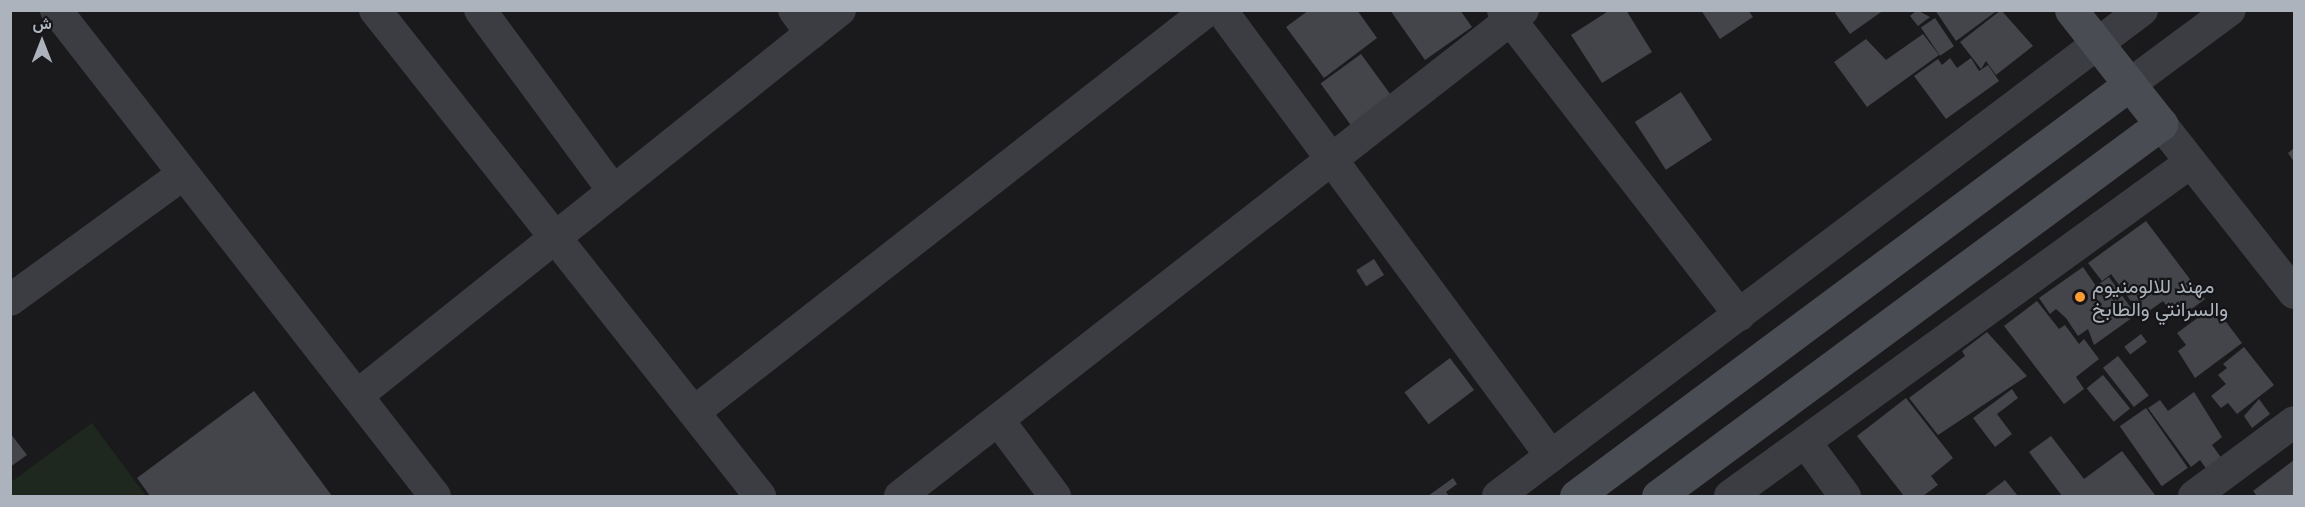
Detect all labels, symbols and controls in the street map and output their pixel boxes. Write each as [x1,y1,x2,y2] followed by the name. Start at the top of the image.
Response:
[12,12,72,72] north arrow
[32,12,52,35] text: ش
[2092,274,2228,321] place label: مهند للالومنيوم والسرانتي والطابخ
[2073,290,2087,304] marker: مهند للالومنيوم والسرانتي والطابخ

